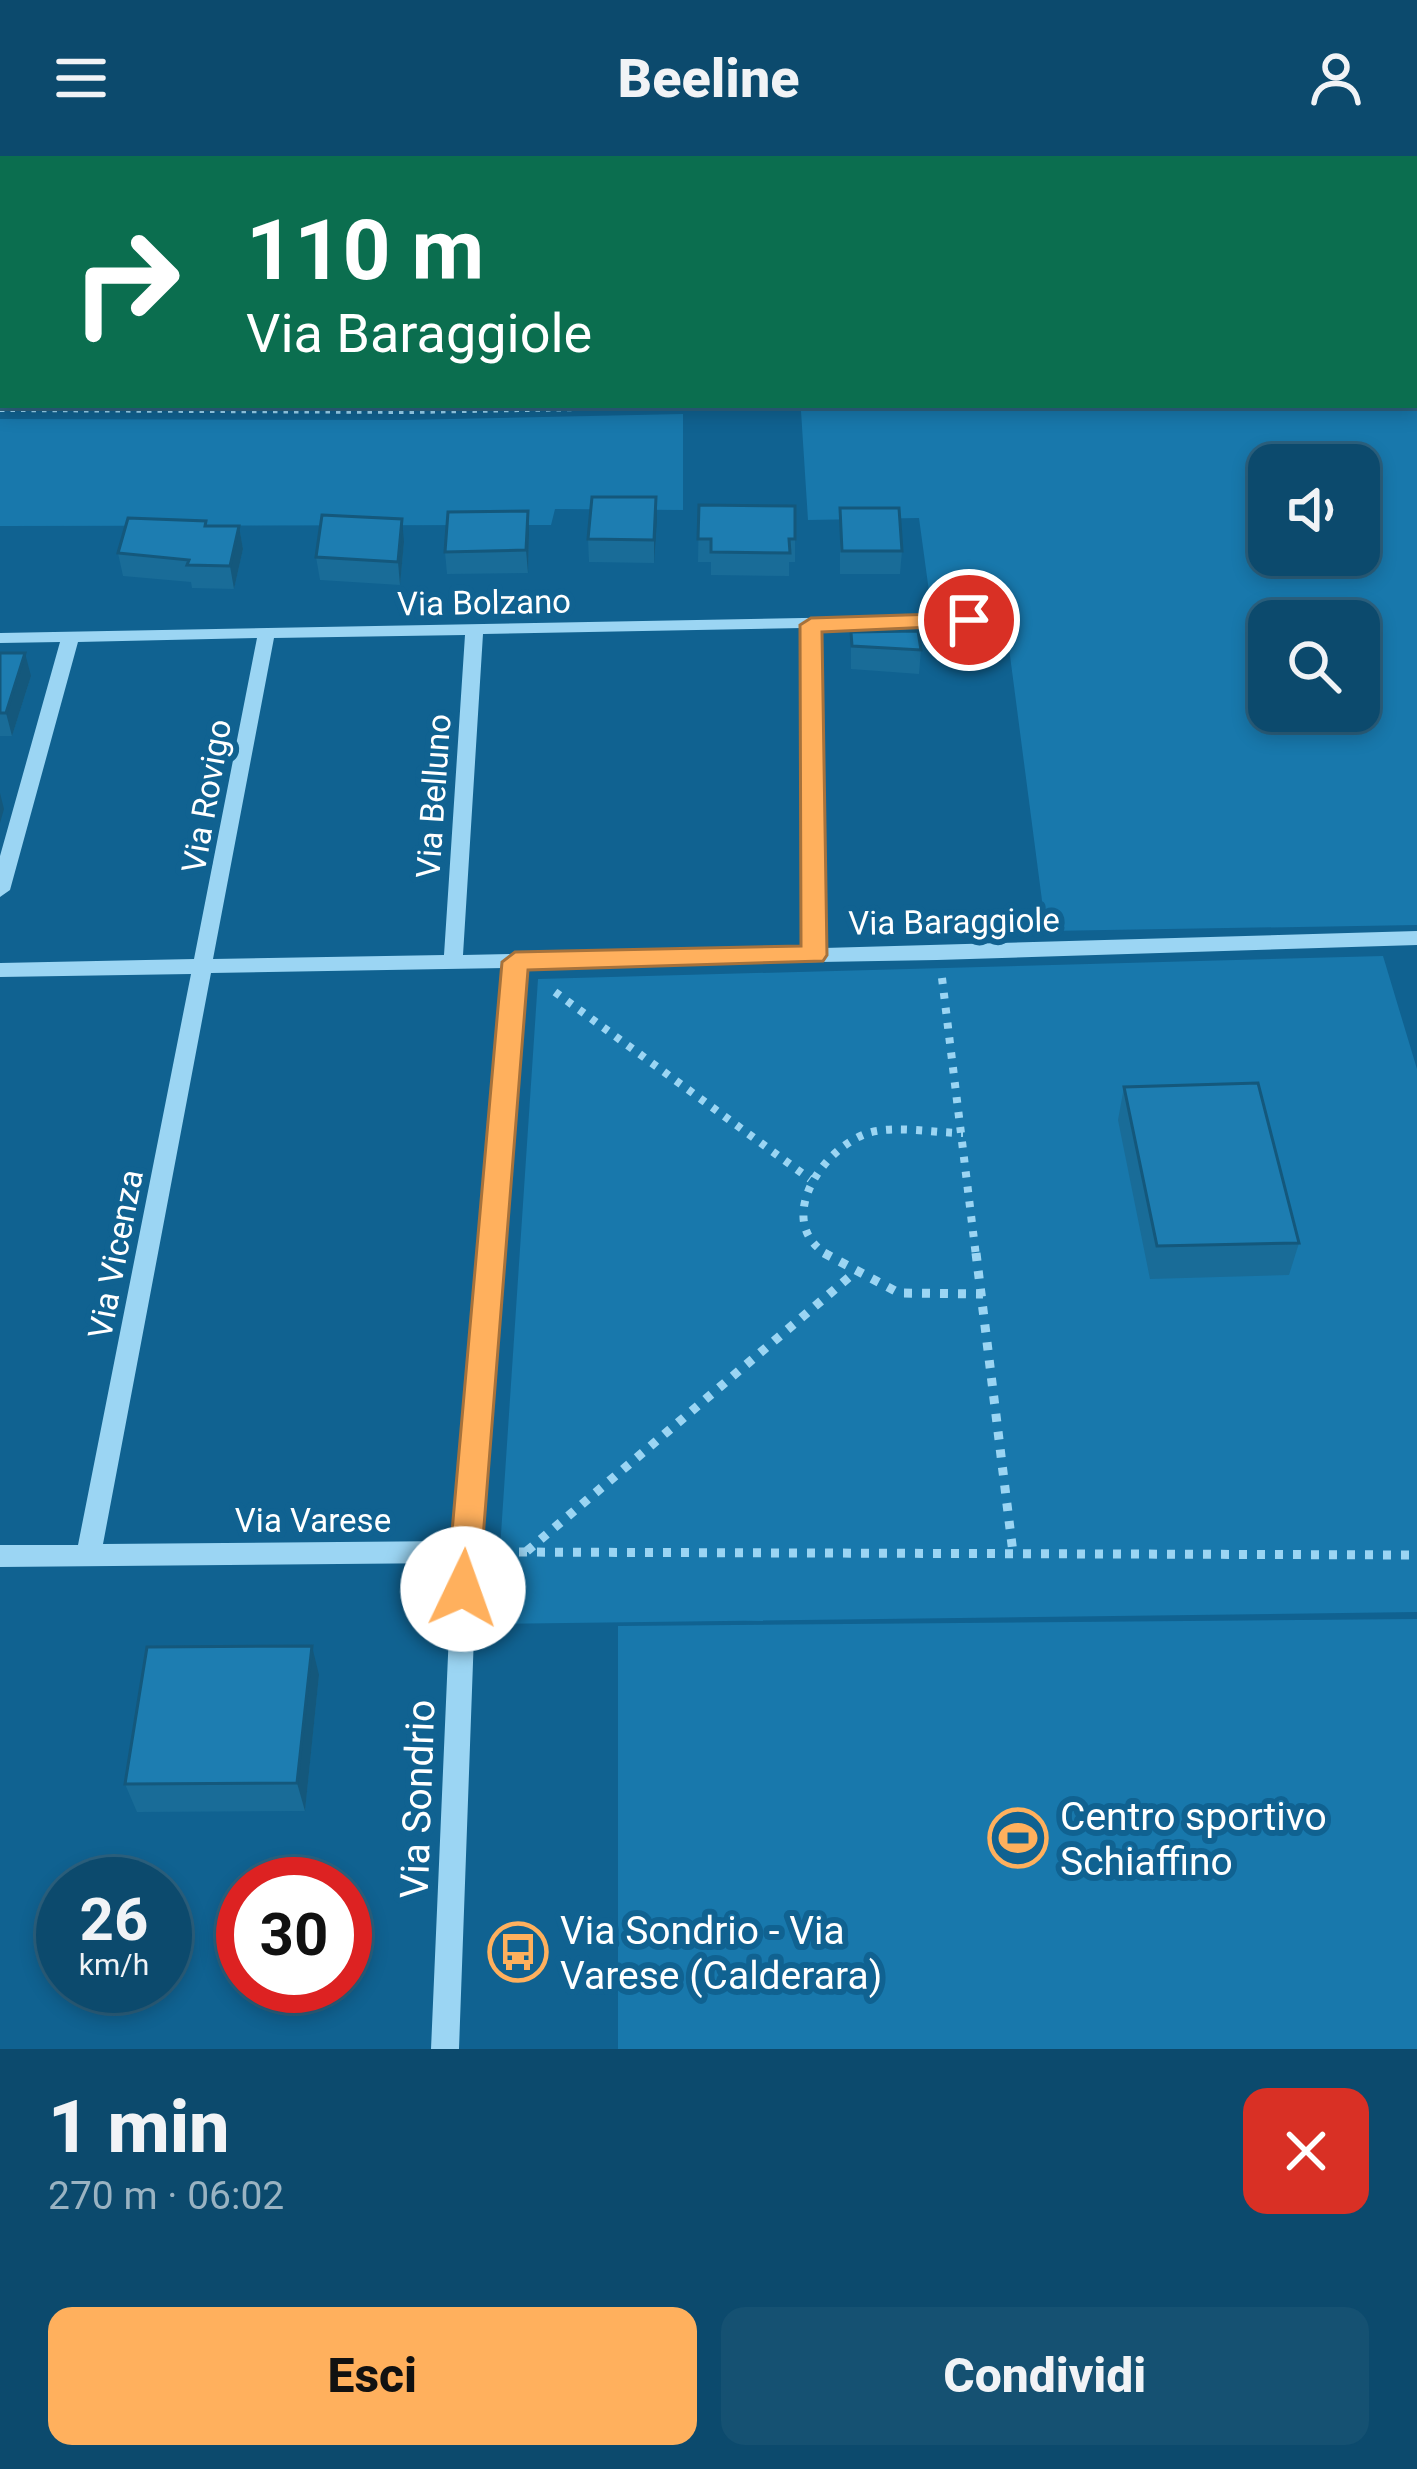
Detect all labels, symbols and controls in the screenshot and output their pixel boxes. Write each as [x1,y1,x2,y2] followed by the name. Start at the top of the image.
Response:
[48,45,114,111] icon: menu
[1303,45,1369,111] icon: person
[617,47,800,110] text: Beeline
[246,201,484,300] text: 110 m
[48,204,204,360] icon: right
[246,302,592,365] text: Via Baraggiole
[1248,444,1380,732] map controls
[1248,444,1380,576] button: sound
[918,569,1020,671] pin
[397,581,571,624] street label: Via Bolzano
[936,587,1002,653] icon: arrive
[1248,600,1380,732] button: search
[408,713,459,879] street label: Via Belluno
[174,716,239,876] street label: Via Rovigo
[848,900,1060,943] street label: Via Baraggiole
[80,1166,151,1342] street label: Via Vicenza
[235,1501,391,1540] street label: Via Varese
[400,1526,526,1652] position arrow
[392,1699,444,1899] street label: Via Sondrio
[1060,1794,1327,1885] place label: Centro sportivo Schiaffino
[987,1807,1049,1869] sports icon: Centro sportivo Schiaffino
[216,1857,372,2013] speed limit sign: 30
[80,1884,148,1955] text: 26
[560,1908,882,1999] place label: Via Sondrio - Via Varese (Calderara)
[487,1921,549,1983] bus stop icon: Via Sondrio - Via Varese (Calderara)
[79,1947,149,1982] text: km/h
[48,2085,230,2170] text: 1 min
[1243,2088,1369,2214] button: close
[48,2173,284,2219] text: 270 m · 06:02
[48,2307,697,2445] button: Esci
[721,2307,1369,2445] button: Condividi

